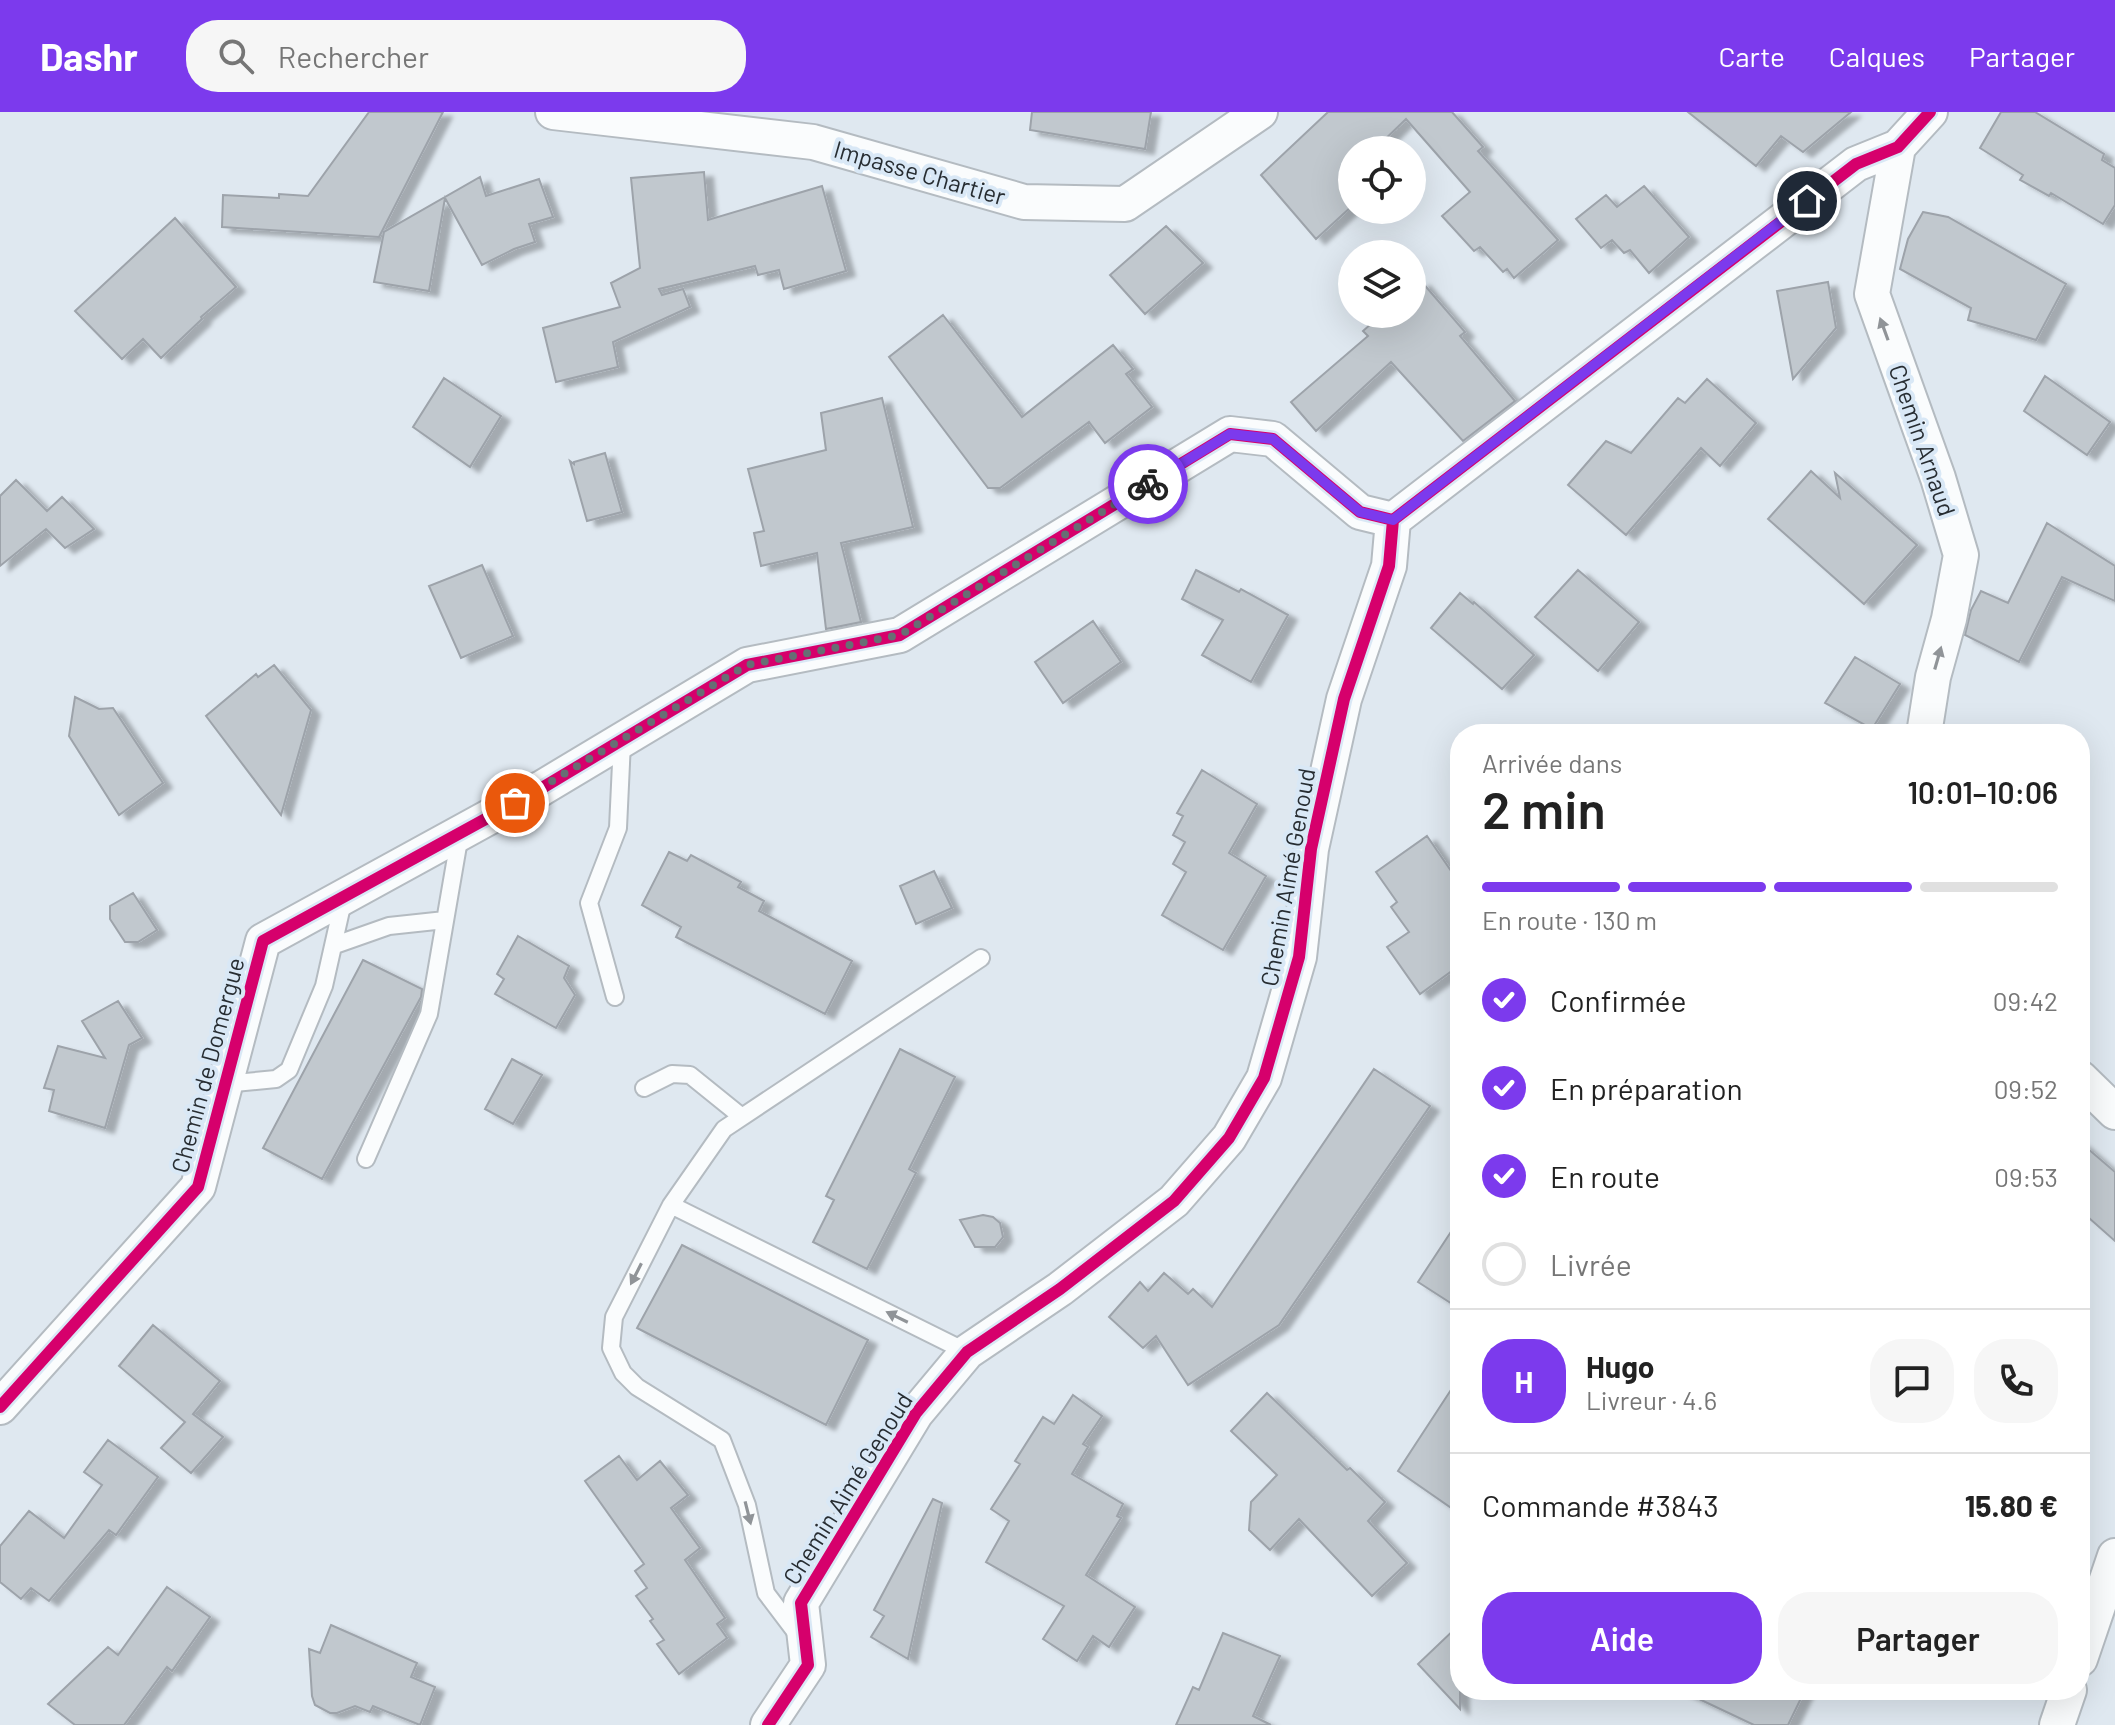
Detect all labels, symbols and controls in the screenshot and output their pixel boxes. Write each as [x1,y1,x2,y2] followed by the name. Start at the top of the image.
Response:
[186,20,746,92] search box
[40,33,138,79] text: Dashr
[214,34,258,78] icon: search
[278,38,429,74] text: Rechercher
[1718,39,1785,73] text: Carte
[1829,39,1925,73] text: Calques
[1969,39,2075,73] text: Partager
[831,134,1009,210] street label: Impasse Chartier
[1338,136,1426,328] map controls
[1338,136,1426,224] button: locate
[1773,167,1841,235] pin
[1785,179,1829,223] icon: home
[1338,240,1426,328] button: layers
[1878,316,1890,340] one-way arrow
[1884,360,1962,520] street label: Chemin Arnaud
[1108,444,1188,524] courier
[1126,462,1170,506] icon: bike
[1933,645,1945,670] one-way arrow
[1482,747,1622,778] text: Arrivée dans
[1254,766,1320,988] street label: Chemin Aimé Genoud
[481,769,549,837] pin
[1907,774,2058,810] text: 10:01–10:06
[1482,777,1606,839] text: 2 min
[493,781,537,825] icon: bag
[1482,904,1657,935] text: En route · 130 m
[164,954,250,1176] street label: Chemin de Domergue
[1482,978,1526,1022] icon: check
[1550,982,1687,1018] text: Confirmée
[1993,985,2058,1016] text: 09:42
[1482,1066,1526,1110] icon: check
[1550,1070,1743,1106] text: En préparation
[1994,1073,2058,1104] text: 09:52
[1482,1154,1526,1198] icon: check
[1550,1158,1660,1194] text: En route
[1994,1161,2058,1192] text: 09:53
[1550,1246,1632,1282] text: Livrée
[629,1263,642,1286] one-way arrow
[885,1311,908,1324] one-way arrow
[1870,1339,1954,1423] button: chat
[1974,1339,2058,1423] button: phone
[1586,1348,1655,1384] text: Hugo
[1515,1363,1533,1399] text: H
[1586,1384,1717,1415] text: Livreur · 4.6
[776,1387,918,1589] street label: Chemin Aimé Genoud
[1482,1487,1719,1523] text: Commande #3843
[1965,1487,2058,1523] text: 15.80 €
[743,1500,755,1525] one-way arrow
[1482,1592,1762,1684] button: Aide
[1778,1592,2058,1684] button: Partager

